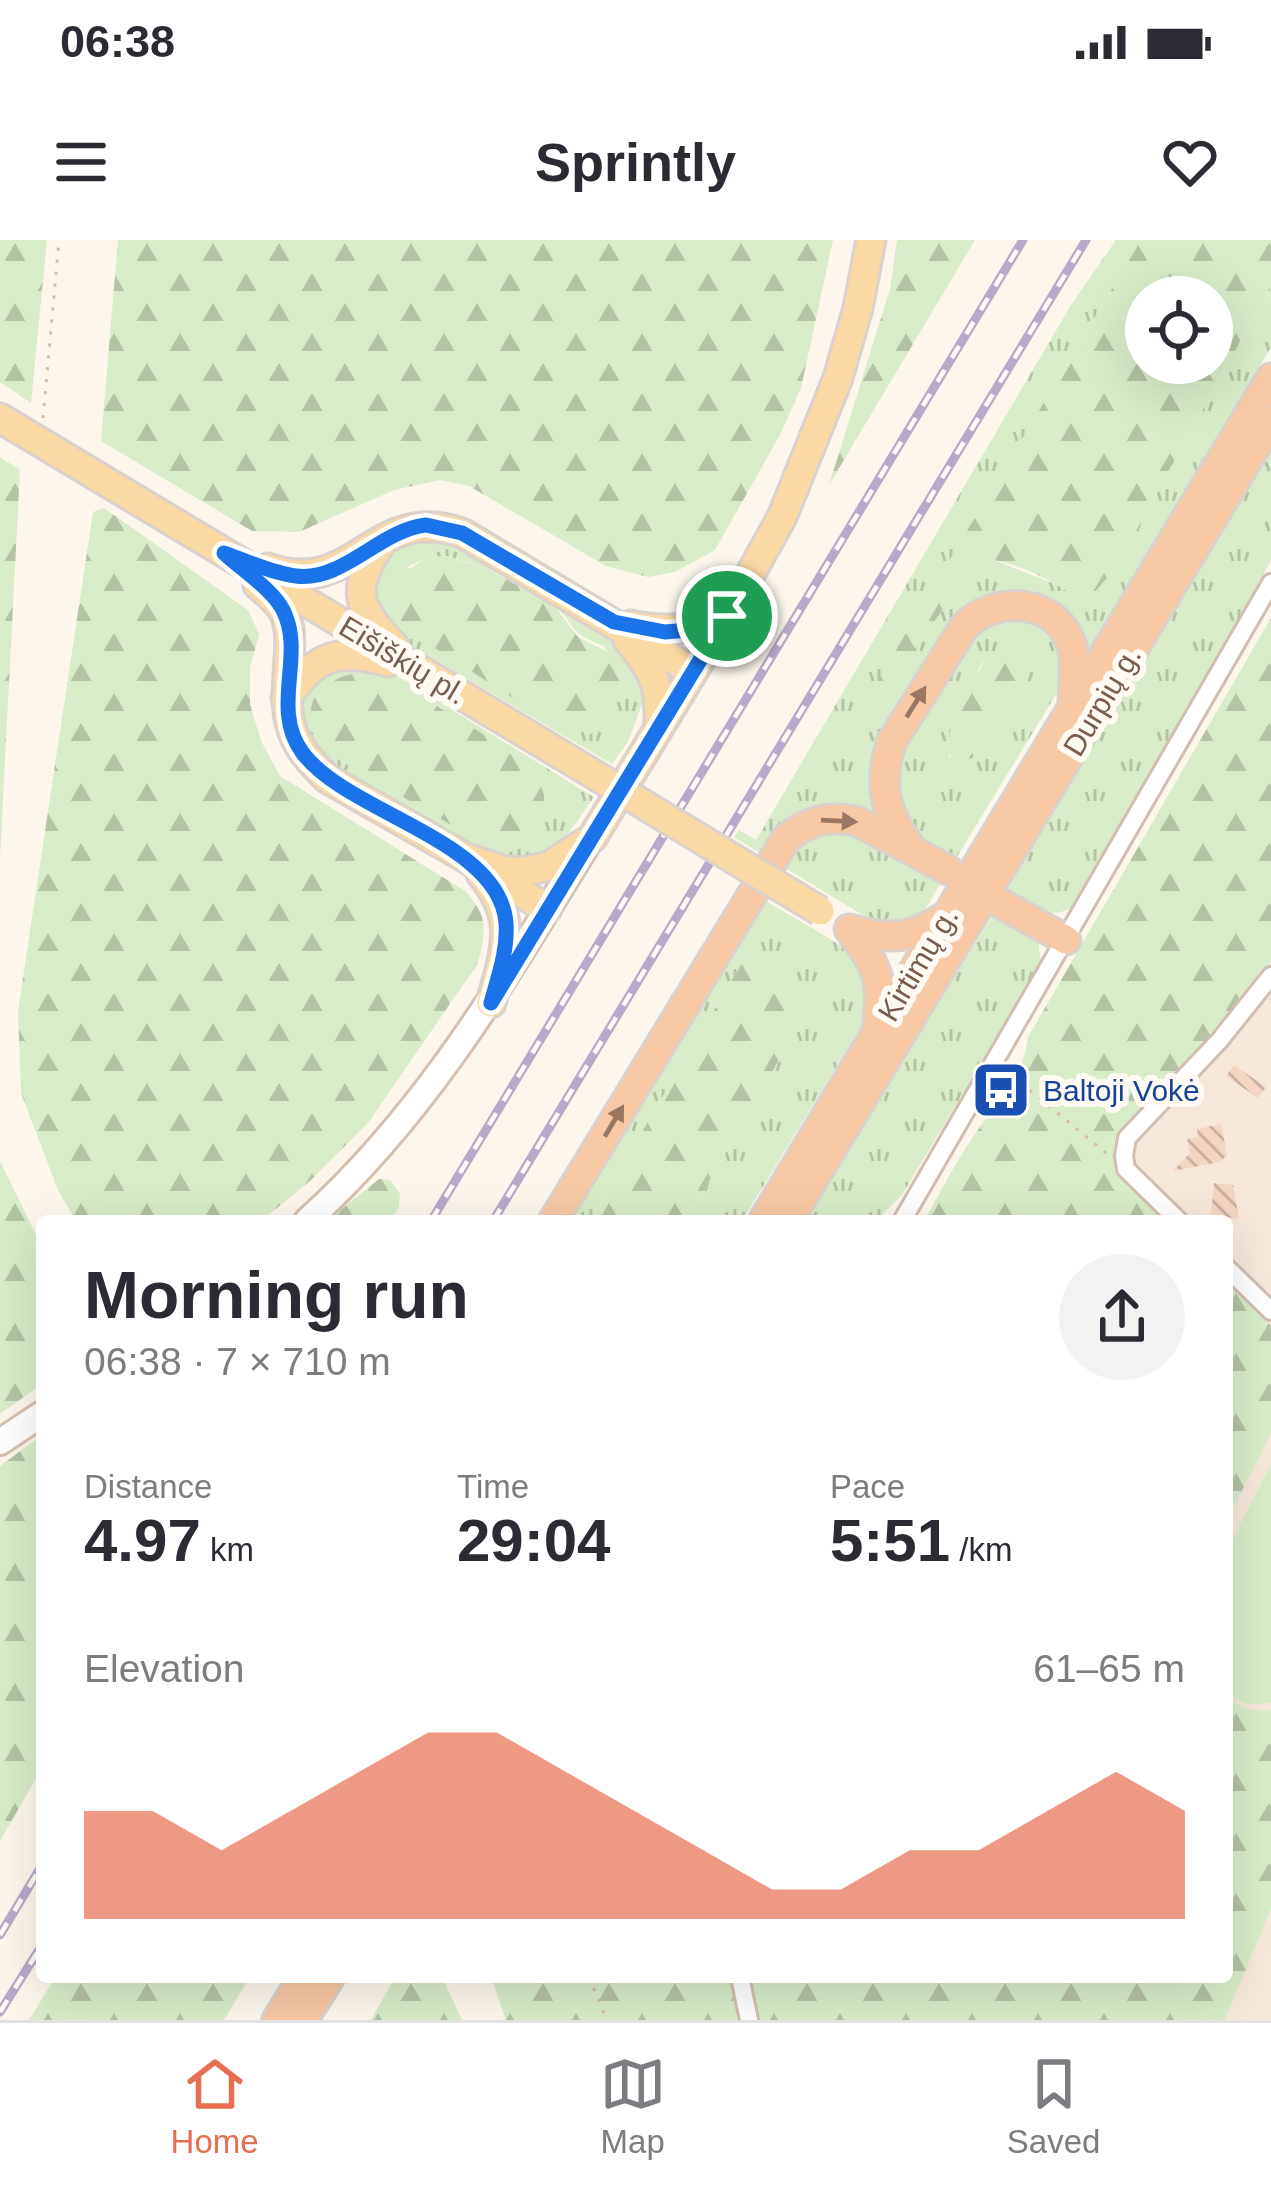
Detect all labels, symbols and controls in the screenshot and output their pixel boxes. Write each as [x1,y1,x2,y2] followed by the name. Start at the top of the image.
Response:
[60,16,175,67] text: 06:38
[48,129,114,195] icon: menu
[1157,129,1223,195] icon: heart
[535,132,736,192] text: Sprintly
[1125,276,1233,384] map controls
[1125,276,1233,384] button: locate
[676,565,778,667] pin
[694,583,760,649] icon: arrive
[334,609,472,711] street label: Eišiškių pl.
[1057,640,1147,762] street label: Durpių g.
[904,686,926,719] one-way arrow
[821,812,859,831] one-way arrow
[871,901,965,1027] street label: Kirtimų g.
[970,1059,1032,1121] bus stop icon: Baltoji Vokė
[1043,1074,1200,1107] place label: Baltoji Vokė
[602,1104,623,1138] one-way arrow
[1059,1254,1185,1380] button: share
[84,1258,469,1332] text: Morning run
[84,1340,391,1383] text: 06:38 · 7 × 710 m
[84,1468,212,1505] text: Distance
[457,1468,529,1505] text: Time
[830,1468,905,1505] text: Pace
[84,1507,201,1574] text: 4.97
[457,1507,610,1574] text: 29:04
[830,1507,950,1574] text: 5:51
[201,1531,254,1568] text: km
[950,1531,1012,1568] text: /km
[84,1647,244,1690] text: Elevation
[1033,1647,1185,1690] text: 61–65 m
[171,2051,259,2161] tab: Home
[600,2051,666,2161] tab: Map
[1007,2051,1100,2161] tab: Saved

